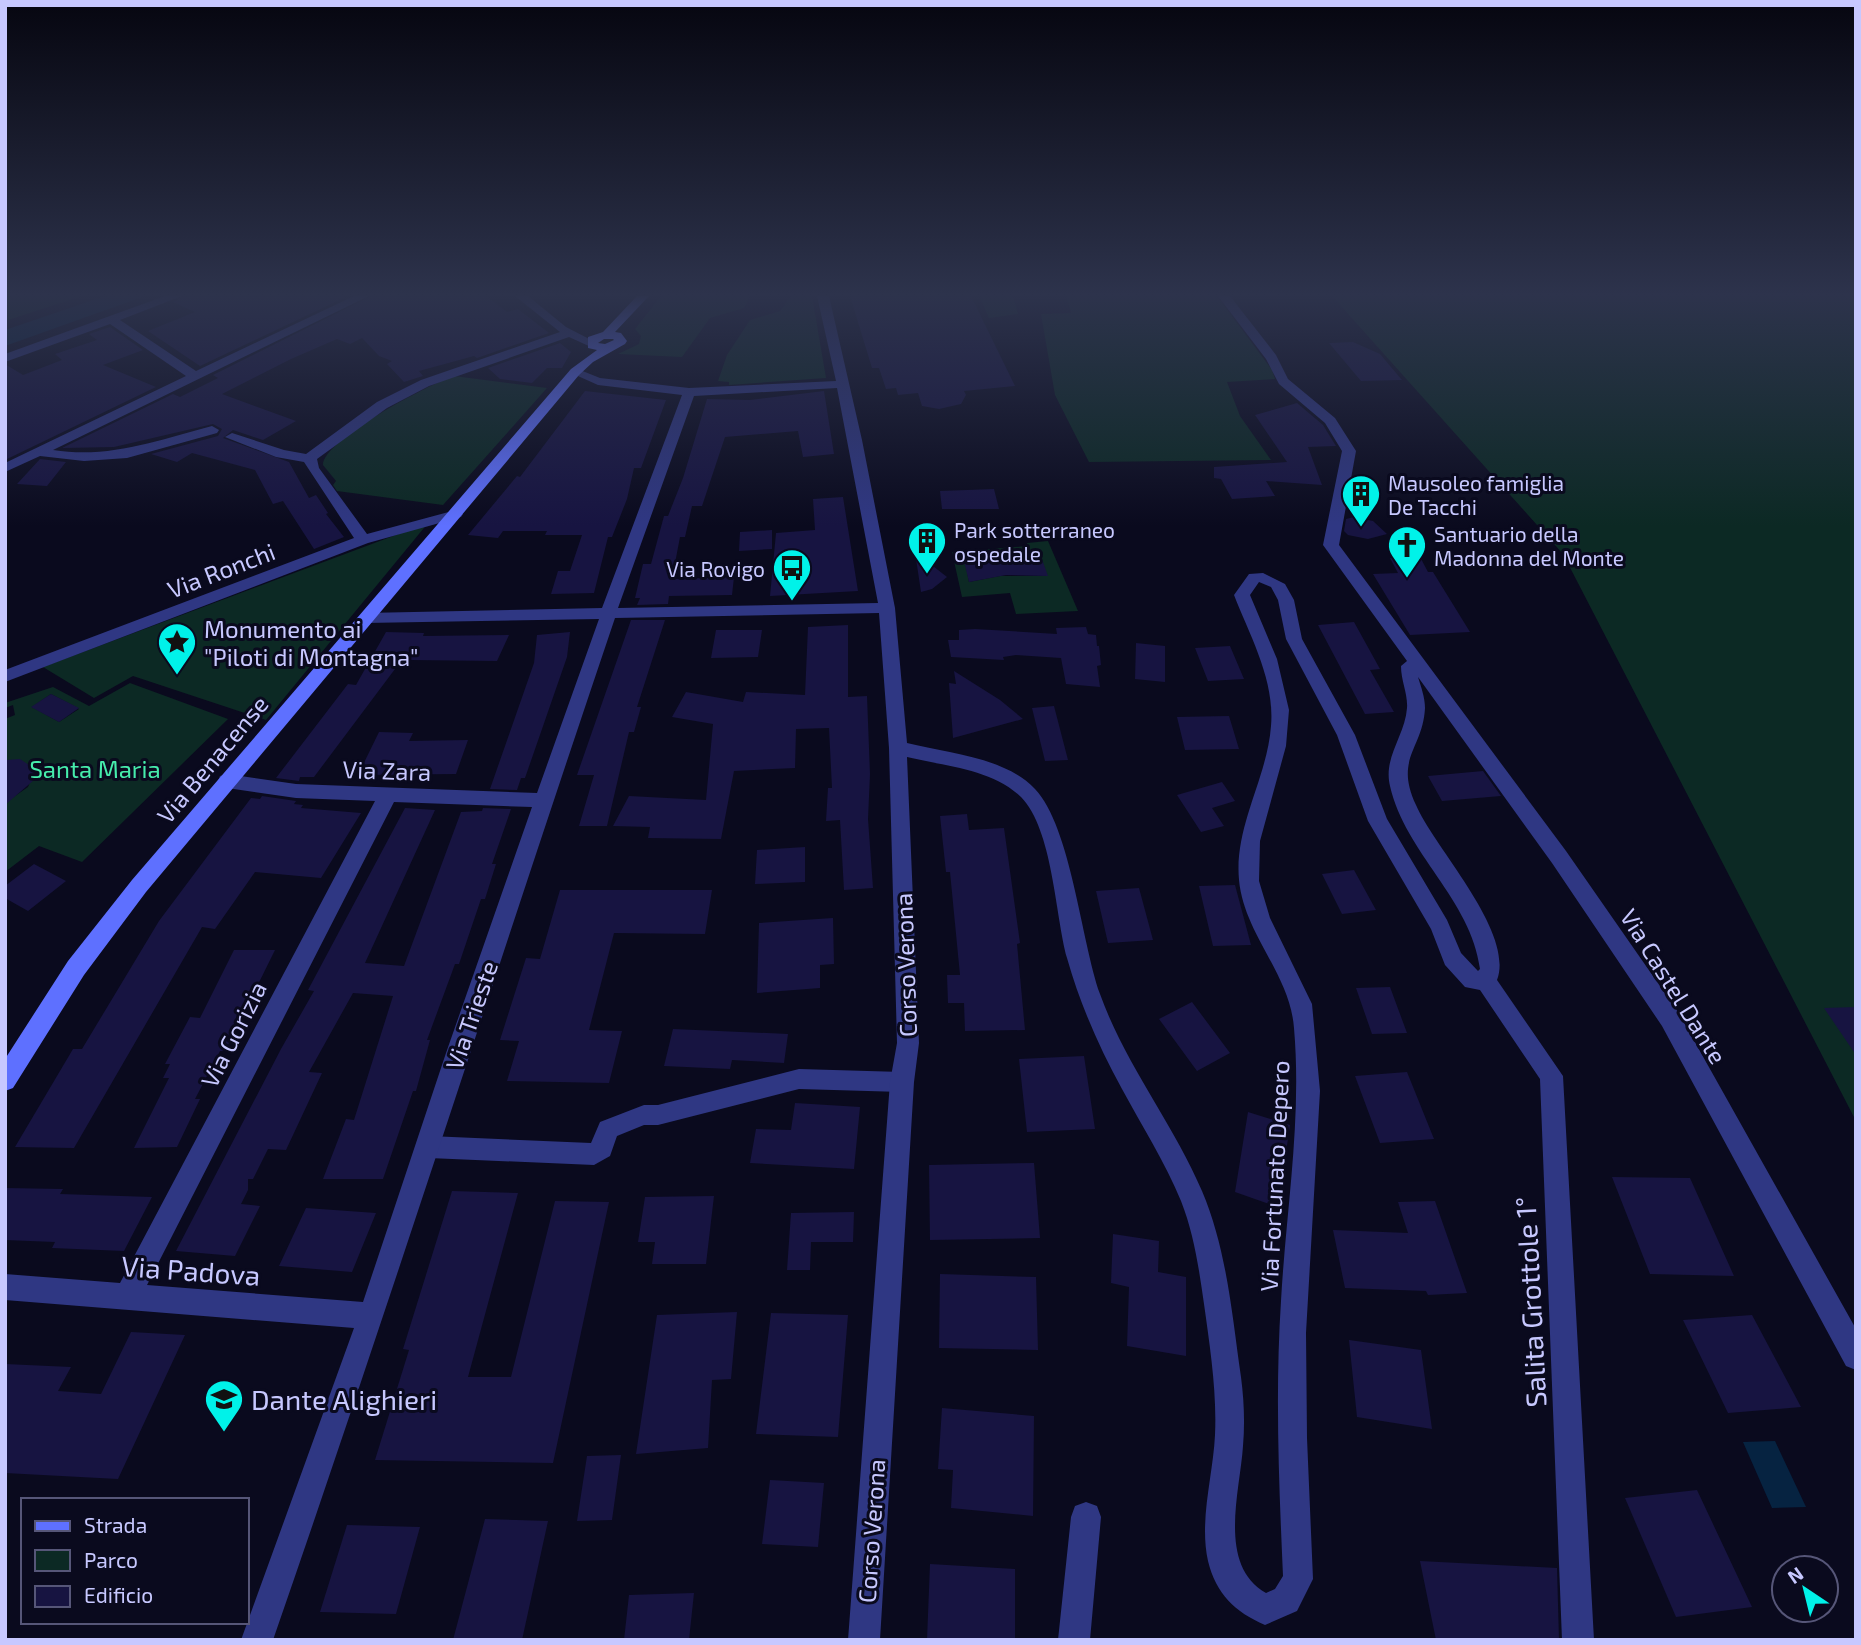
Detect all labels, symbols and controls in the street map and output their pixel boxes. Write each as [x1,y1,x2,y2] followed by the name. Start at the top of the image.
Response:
[1388,470,1564,519] place label: Mausoleo famiglia De Tacchi
[1340,473,1382,528] building icon: Mausoleo famiglia De Tacchi
[954,517,1115,566] place label: Park sotterraneo ospedale
[906,520,948,575] building icon: Park sotterraneo ospedale
[1434,521,1624,570] place label: Santuario della Madonna del Monte
[1386,524,1428,579] church icon: Santuario della Madonna del Monte
[163,536,279,604] street label: Via Ronchi
[771,547,813,602] bus stop icon: Via Rovigo
[666,556,765,581] place label: Via Rovigo
[204,614,419,671] place label: Monumento ai "Piloti di Montagna"
[156,621,198,676] place icon: Monumento ai "Piloti di Montagna"
[150,689,274,829] street label: Via Benacense
[29,754,161,783] park label: Santa Maria
[342,754,432,786] street label: Via Zara
[888,892,922,1038] street label: Corso Verona
[1615,903,1733,1069] street label: Via Castel Dante
[439,957,503,1073] street label: Via Trieste
[194,976,272,1092] street label: Via Gorizia
[1253,1060,1295,1292] street label: Via Fortunato Depero
[1507,1196,1553,1408] street label: Salita Grottole 1°
[120,1248,262,1292] street label: Via Padova
[203,1378,245,1433] school or university icon: Dante Alighieri
[251,1382,437,1416] place label: Dante Alighieri
[852,1458,890,1604] street label: Corso Verona
[21,1498,248,1624] legend
[84,1512,147,1537] text: Strada
[84,1547,138,1572] text: Parco
[1770,1554,1840,1624] north arrow
[1783,1561,1807,1588] text: N
[84,1582,153,1607] text: Edificio

